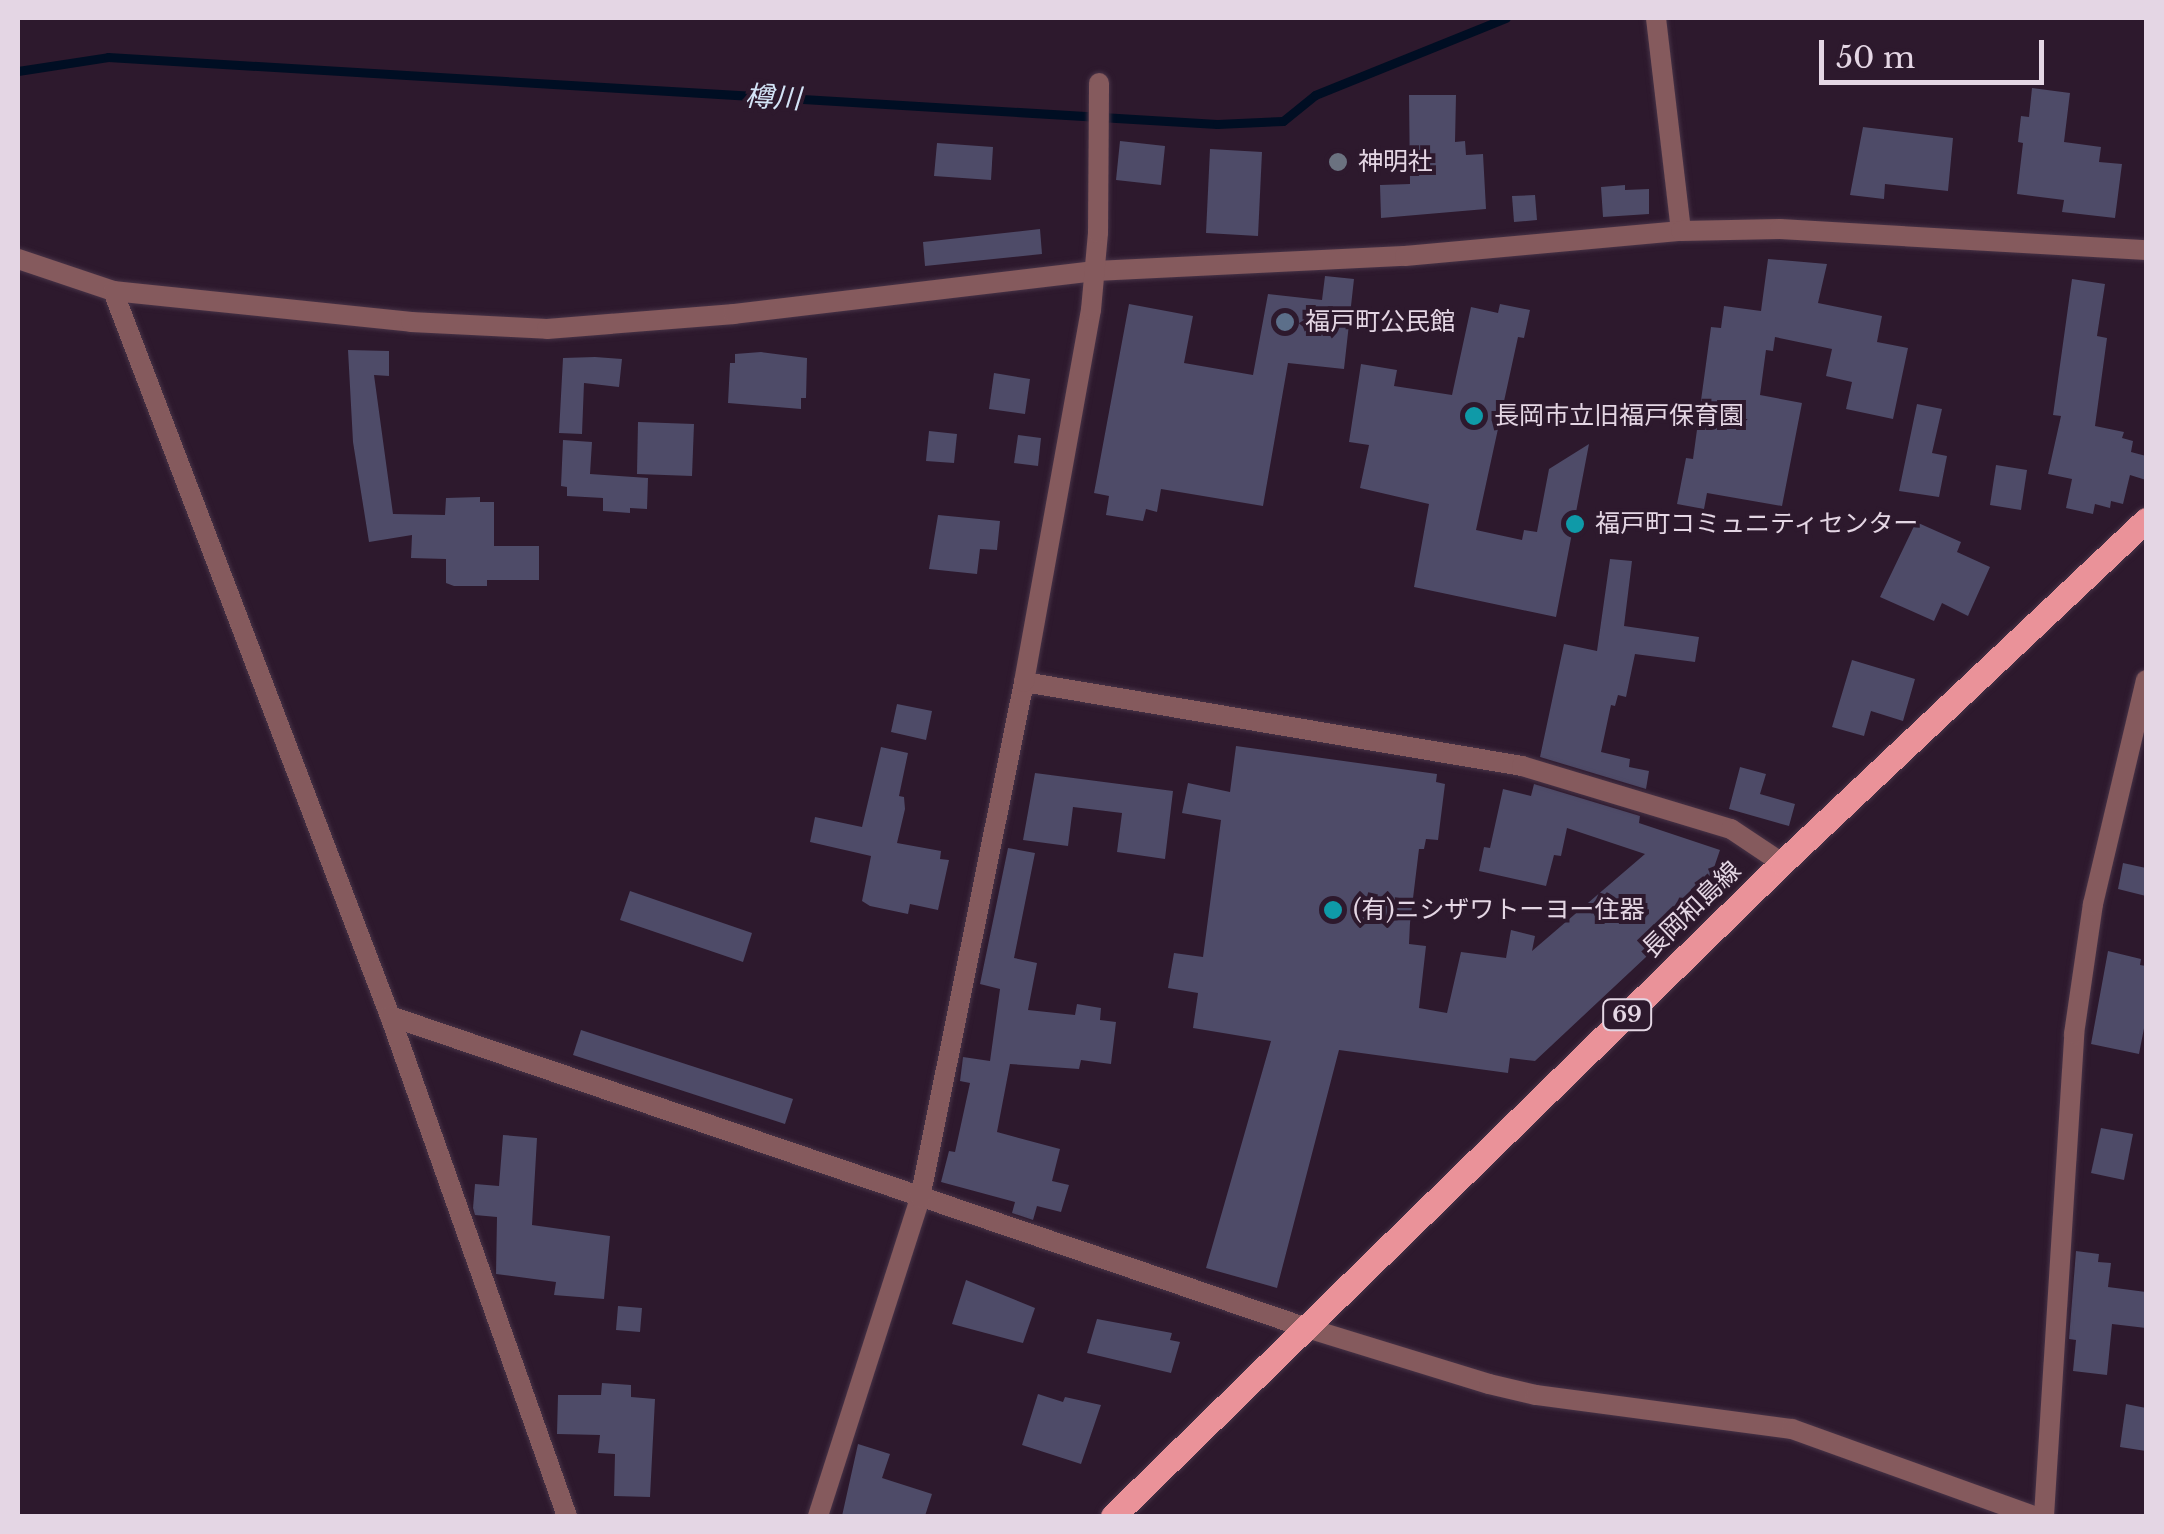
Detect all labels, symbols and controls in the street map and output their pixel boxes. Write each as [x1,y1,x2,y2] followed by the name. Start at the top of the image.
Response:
[1824,20,2049,82] scale bar
[1836,39,1915,76] text: 50 m
[744,80,802,116] water label: 樽川
[1358,147,1433,177] place label: 神明社
[1327,151,1349,173] marker: 神明社
[1305,307,1455,337] place label: 福戸町公民館
[1274,311,1296,333] marker: 福戸町公民館
[1494,401,1744,431] place label: 長岡市立旧福戸保育園
[1463,405,1485,427] marker: 長岡市立旧福戸保育園
[1595,509,1920,539] place label: 福戸町コミュニティセンター
[1564,513,1586,535] marker: 福戸町コミュニティセンター
[1637,856,1747,964] street label: 長岡和島線
[1353,895,1645,925] place label: (有)ニシザワトーヨー住器
[1322,899,1344,921] marker: (有)ニシザワトーヨー住器
[1602,998,1652,1032] road number: 69

